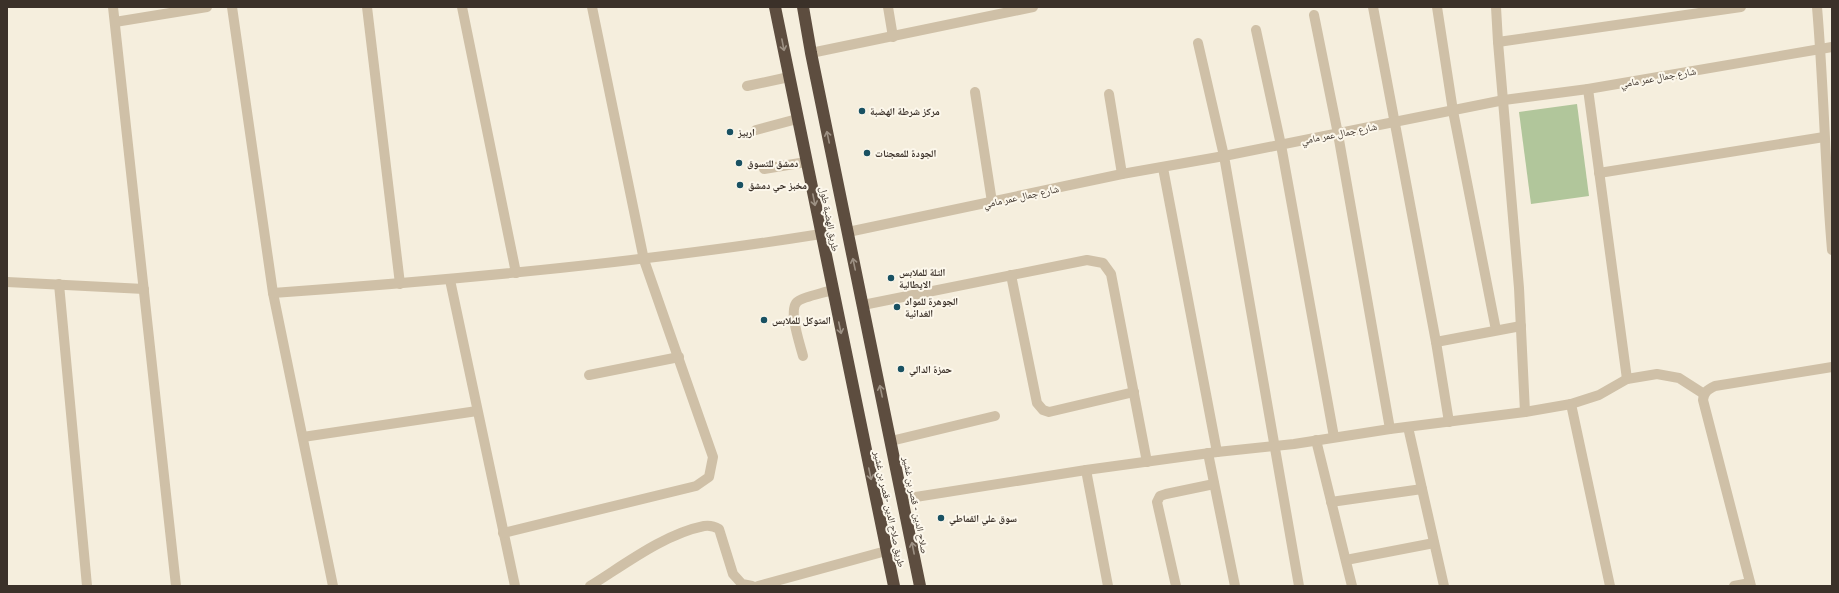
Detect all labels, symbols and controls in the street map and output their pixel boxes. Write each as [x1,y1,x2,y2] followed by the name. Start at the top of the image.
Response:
[779,38,787,51] one-way arrow
[1619,65,1698,92] street label: شارع جمال عمر مامي
[857,106,867,116] marker: مركز شرطة الهضبة
[870,106,940,119] place label: مركز شرطة الهضبة
[1300,121,1379,149] street label: شارع جمال عمر مامي
[725,127,735,137] marker: اربيز
[737,127,755,140] place label: اربيز
[823,130,831,143] one-way arrow
[862,148,872,158] marker: الجودة للمعجنات
[875,148,936,161] place label: الجودة للمعجنات
[734,158,744,168] marker: دمشق للتسوق
[747,158,798,171] place label: دمشق للتسوق
[735,180,745,190] marker: مخبز حي دمشق
[748,180,807,193] place label: مخبز حي دمشق
[982,183,1061,212] street label: شارع جمال عمر مامي
[816,186,841,253] street label: طريق الهضبة طول
[810,193,818,206] one-way arrow
[850,258,858,271] one-way arrow
[899,267,946,292] place label: التلة للملابس الايطالية
[886,273,896,283] marker: التلة للملابس الايطالية
[905,296,958,321] place label: الجوهرة للمواد الغدائية
[892,302,902,312] marker: الجوهرة للمواد الغدائية
[759,315,769,325] marker: المتوكل للملابس
[772,315,831,328] place label: المتوكل للملابس
[836,321,844,334] one-way arrow
[896,364,906,374] marker: حمزة الدالي
[909,364,953,377] place label: حمزة الدالي
[877,385,885,398] one-way arrow
[870,449,907,569] street label: طريق صلاح الدين -قصر بن غشير
[899,455,930,555] street label: صلاح الدين - قصر بن غشير
[867,467,875,480] one-way arrow
[936,513,946,523] marker: سوق علي القماطي
[949,513,1017,526] place label: سوق علي القماطي
[908,542,916,555] one-way arrow

